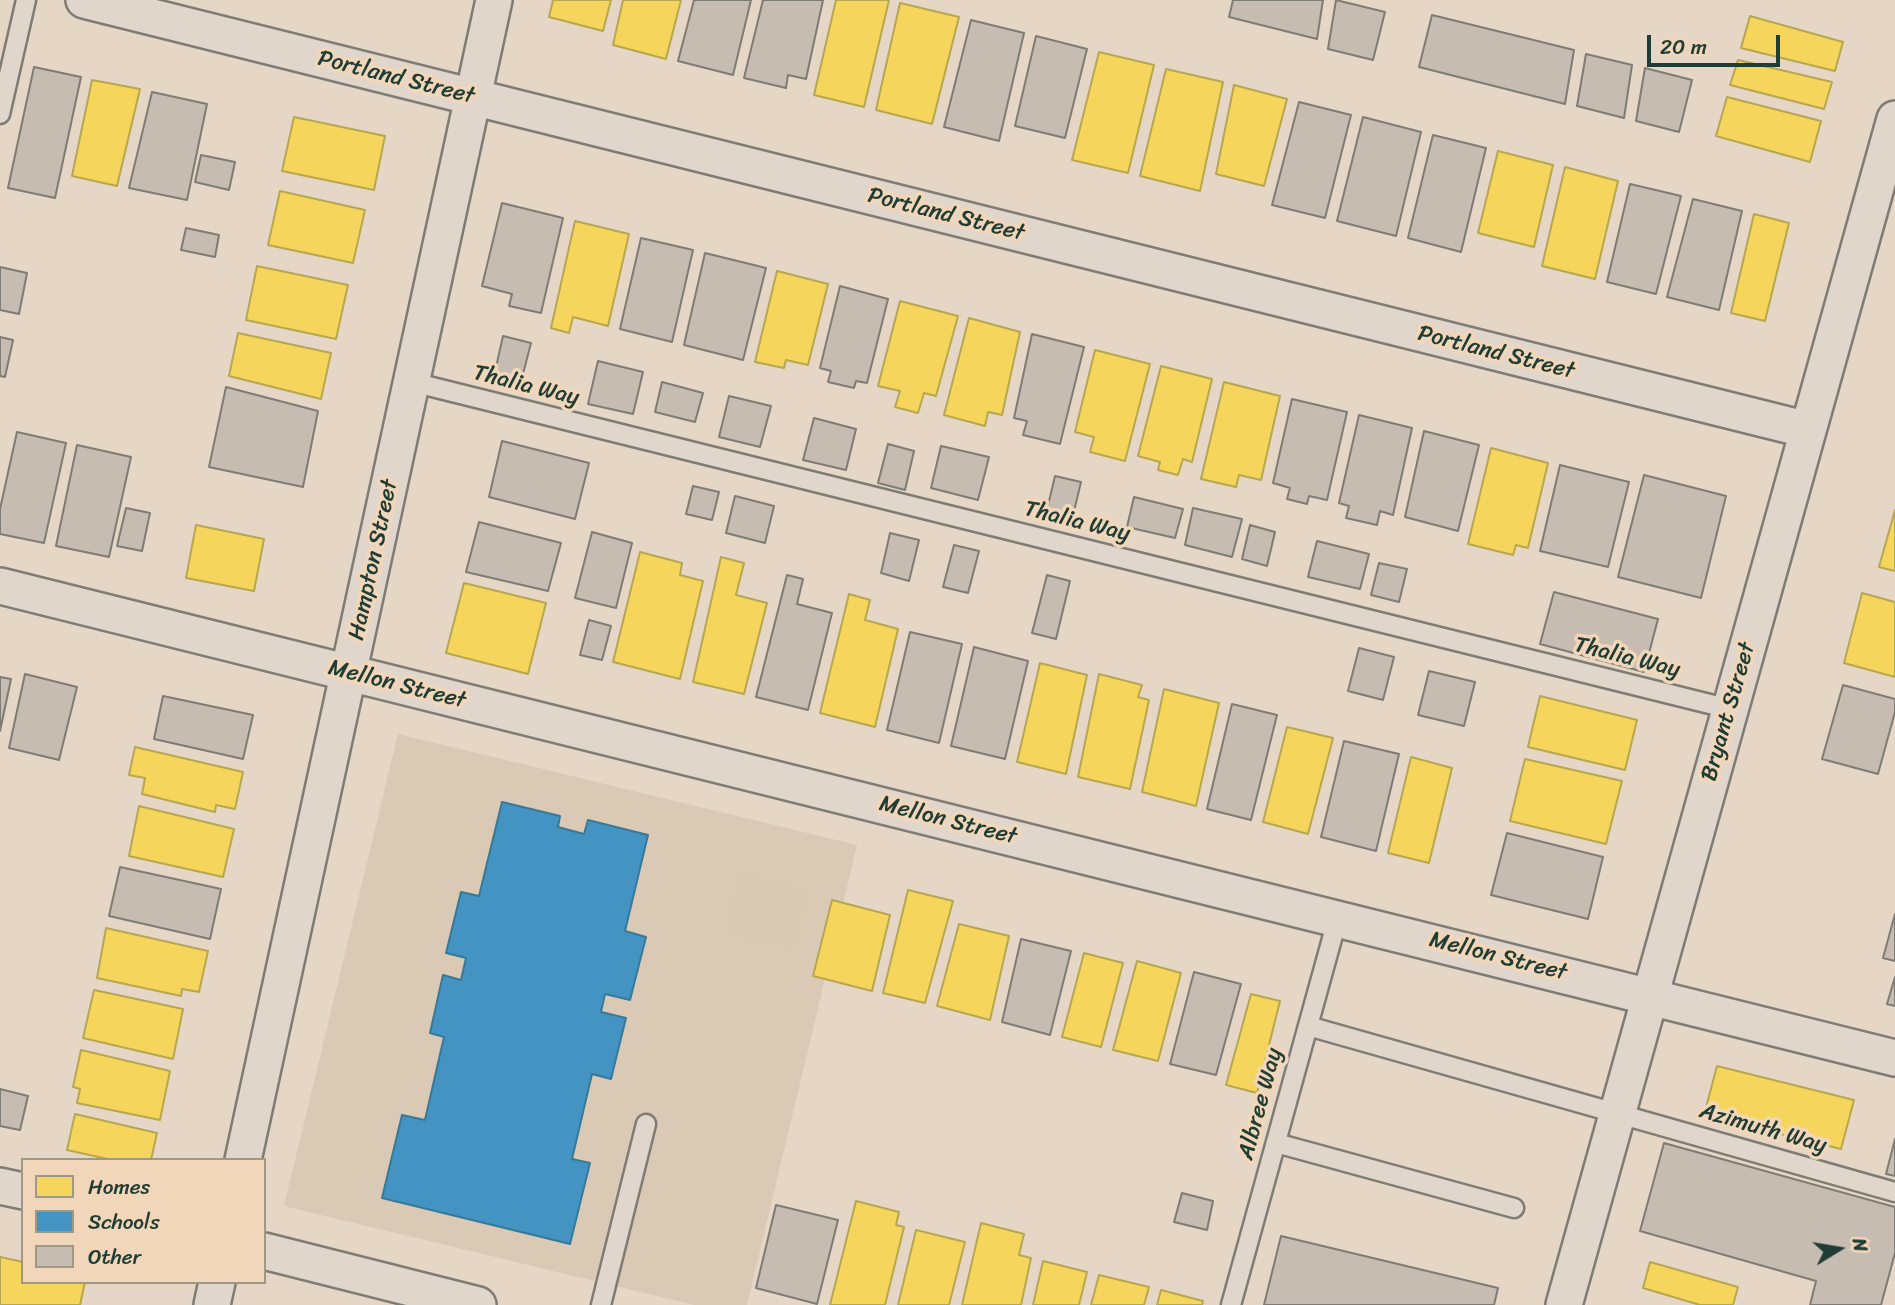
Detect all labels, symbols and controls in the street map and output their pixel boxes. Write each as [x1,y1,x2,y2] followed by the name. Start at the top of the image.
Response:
[1650,21,1783,65] scale bar
[1660,28,1707,66] text: 20 m
[315,45,477,111] street label: Portland Street
[865,182,1027,248] street label: Portland Street
[1415,320,1577,386] street label: Portland Street
[470,360,582,412] street label: Thalia Way
[343,477,405,643] street label: Hampton Street
[1021,496,1133,548] street label: Thalia Way
[1571,632,1683,684] street label: Thalia Way
[1696,640,1762,784] street label: Bryant Street
[325,655,469,715] street label: Mellon Street
[876,791,1020,851] street label: Mellon Street
[1426,927,1570,987] street label: Mellon Street
[1233,1045,1289,1163] street label: Albree Way
[1696,1098,1830,1160] street label: Azimuth Way
[21,1158,266,1284] legend
[88,1168,150,1206] text: Homes
[88,1203,160,1241] text: Schools
[1804,1214,1874,1284] north arrow
[1843,1235,1878,1255] text: N
[88,1238,141,1276] text: Other

